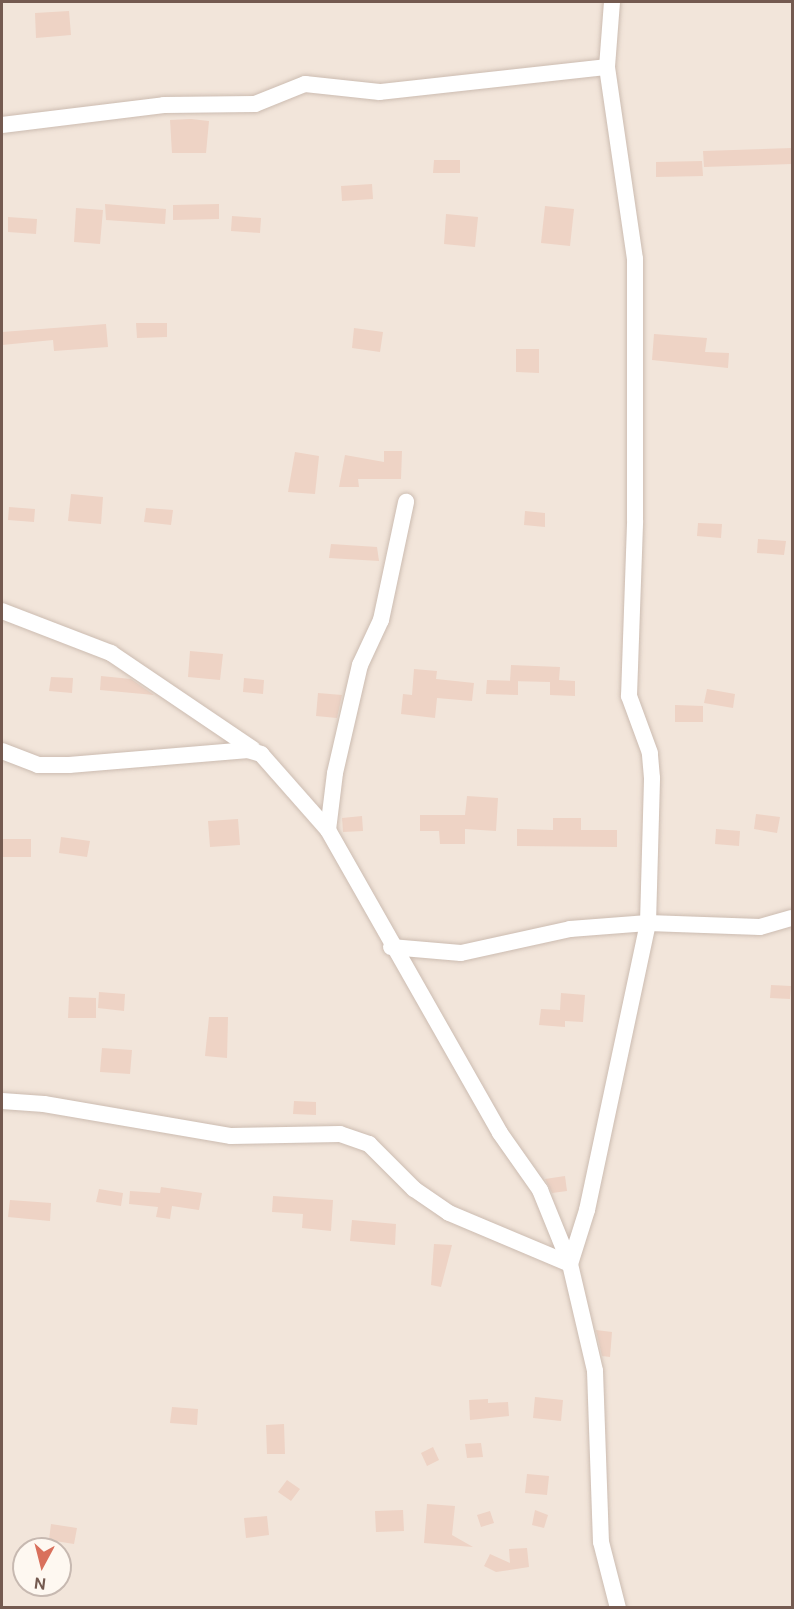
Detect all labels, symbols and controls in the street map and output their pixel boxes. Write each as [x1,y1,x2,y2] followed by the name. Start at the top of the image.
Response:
[12,1537,72,1597] north arrow
[33,1572,47,1595] text: N

